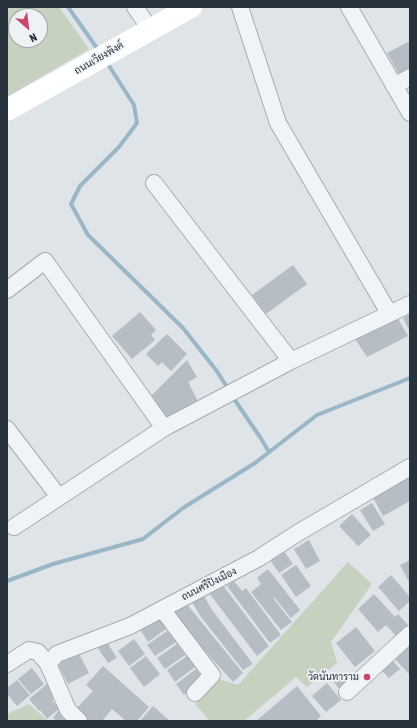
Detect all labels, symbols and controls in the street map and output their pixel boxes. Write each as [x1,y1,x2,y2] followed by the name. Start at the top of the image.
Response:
[8,8,48,48] north arrow
[27,31,39,45] text: N
[72,39,126,77] street label: ถนนเวียงพิงค์
[179,565,239,603] street label: ถนนศรีปิงเมือง
[308,671,359,683] place label: วัดนันทาราม
[362,672,372,682] marker: วัดนันทาราม

